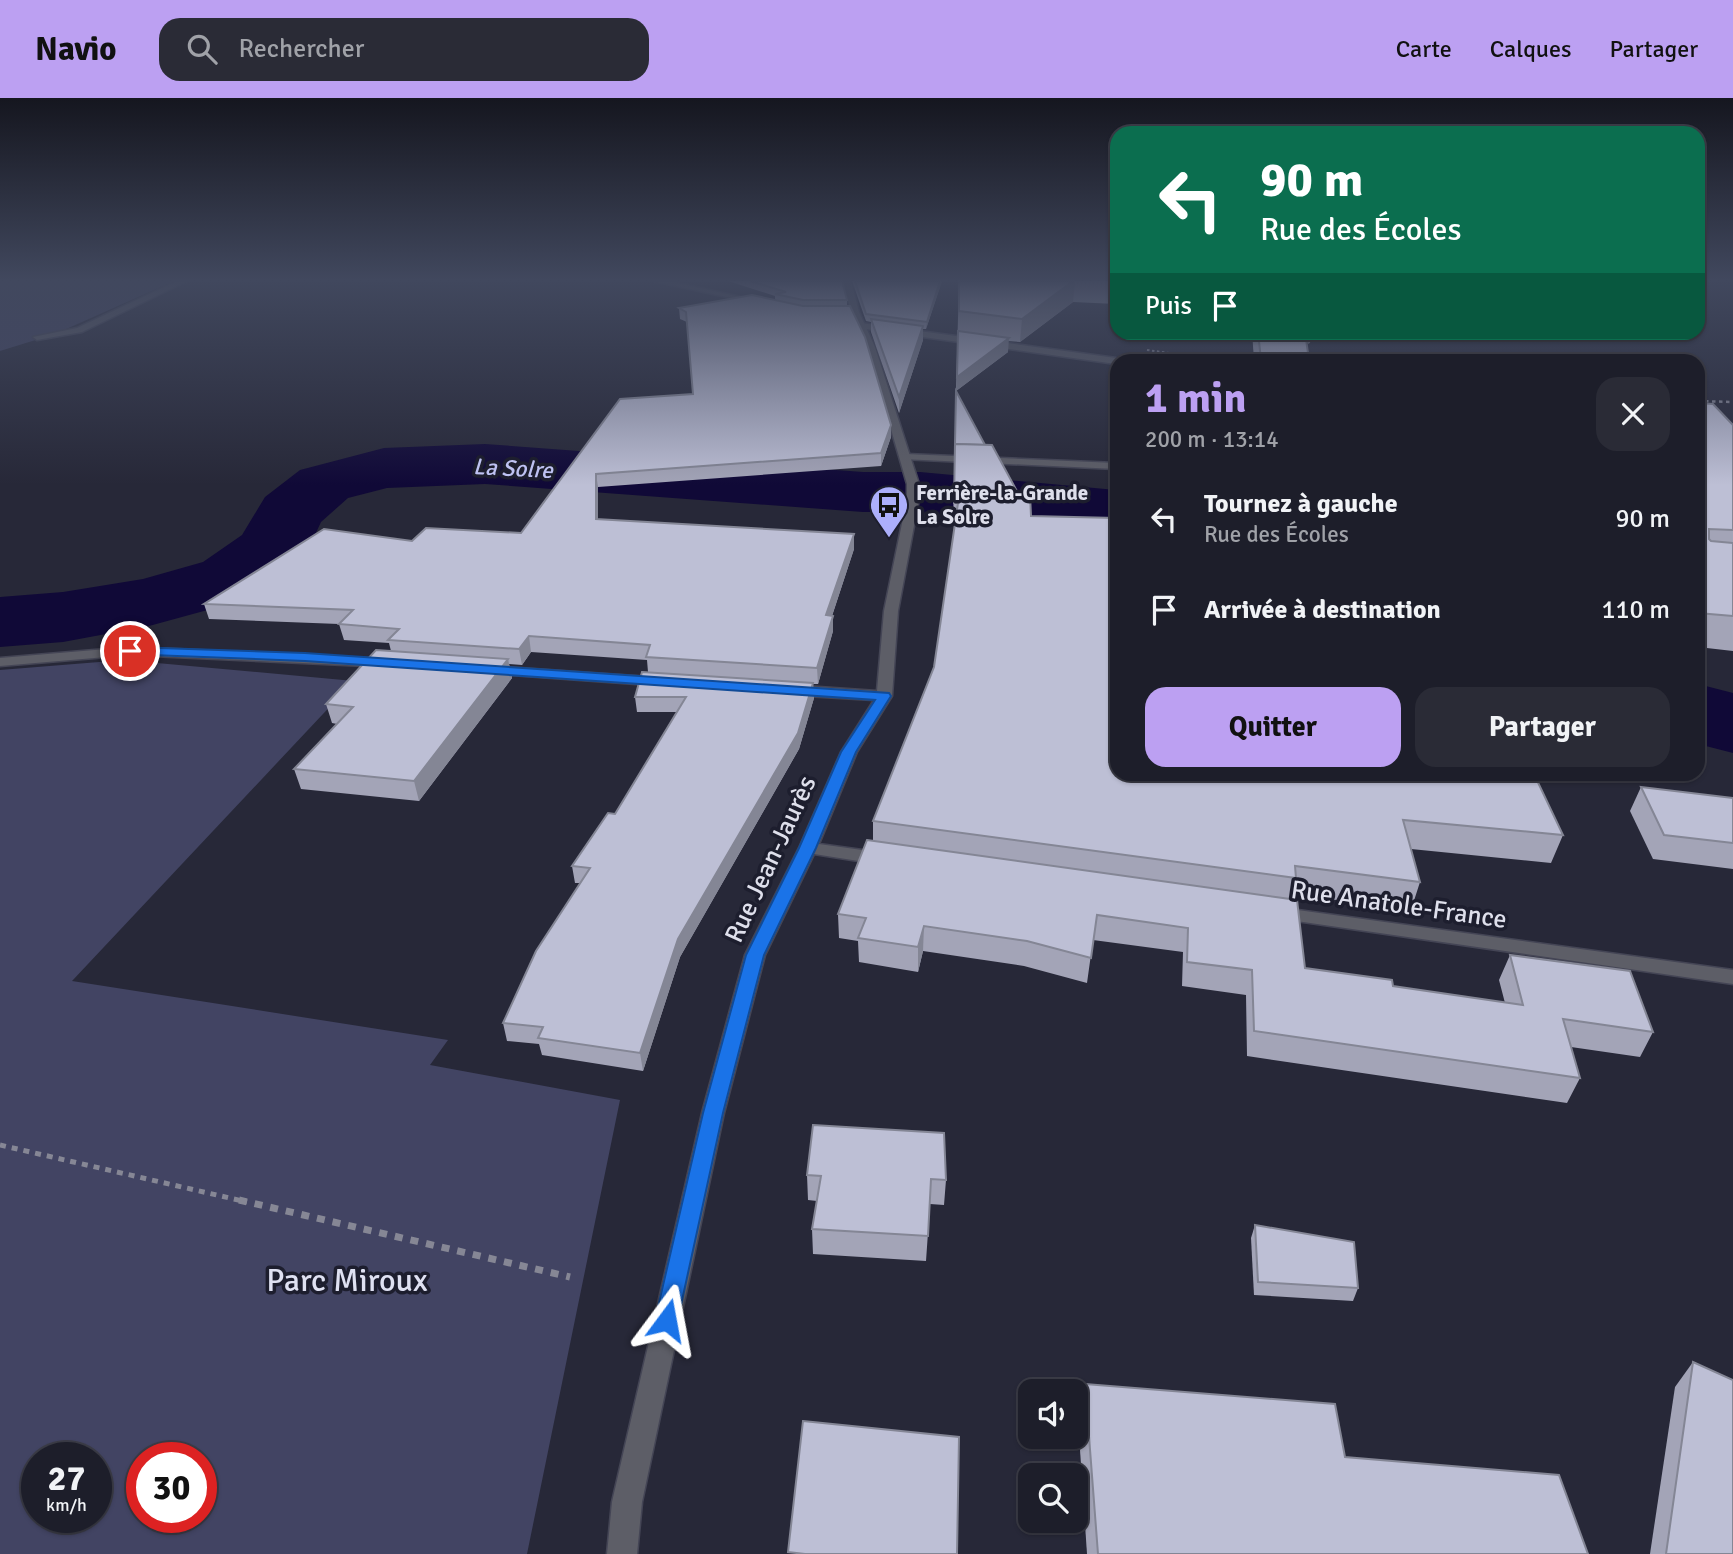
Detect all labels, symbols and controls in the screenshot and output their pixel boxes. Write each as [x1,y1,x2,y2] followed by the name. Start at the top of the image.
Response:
[159,18,649,81] search box
[35,29,117,70] text: Navio
[183,30,221,68] icon: search
[239,33,364,65] text: Rechercher
[1396,34,1452,64] text: Carte
[1490,34,1571,64] text: Calques
[1609,34,1698,64] text: Partager
[1260,150,1363,210] text: 90 m
[1145,154,1236,245] icon: left
[1260,210,1461,249] text: Rue des Écoles
[1206,287,1244,325] icon: arrive
[1145,290,1192,322] text: Puis
[1145,373,1246,424] text: 1 min
[1596,377,1670,451] button: close
[1145,425,1279,454] text: 200 m · 13:14
[473,452,555,485] water label: La Solre
[916,480,1088,530] place label: Ferrière-la-Grande La Solre
[868,484,910,539] bus stop icon: Ferrière-la-Grande La Solre
[1204,488,1398,520] text: Tournez à gauche
[1145,500,1183,538] icon: left
[1615,503,1670,535] text: 90 m
[1204,520,1349,549] text: Rue des Écoles
[1145,591,1183,629] icon: arrive
[1204,594,1441,626] text: Arrivée à destination
[1601,594,1670,626] text: 110 m
[100,621,160,681] pin
[111,632,149,670] icon: arrive
[1145,687,1401,767] button: Quitter
[1415,687,1670,767] button: Partager
[718,771,824,948] street label: Rue Jean-Jaurès
[1289,874,1509,936] street label: Rue Anatole-France
[266,1261,428,1300] park label: Parc Miroux
[630,1283,704,1357] position arrow
[1018,1379,1088,1533] map controls
[1018,1379,1088,1449] button: sound
[126,1442,217,1533] speed limit sign: 30
[48,1457,85,1500] text: 27
[1018,1463,1088,1533] button: search
[46,1494,87,1516] text: km/h

